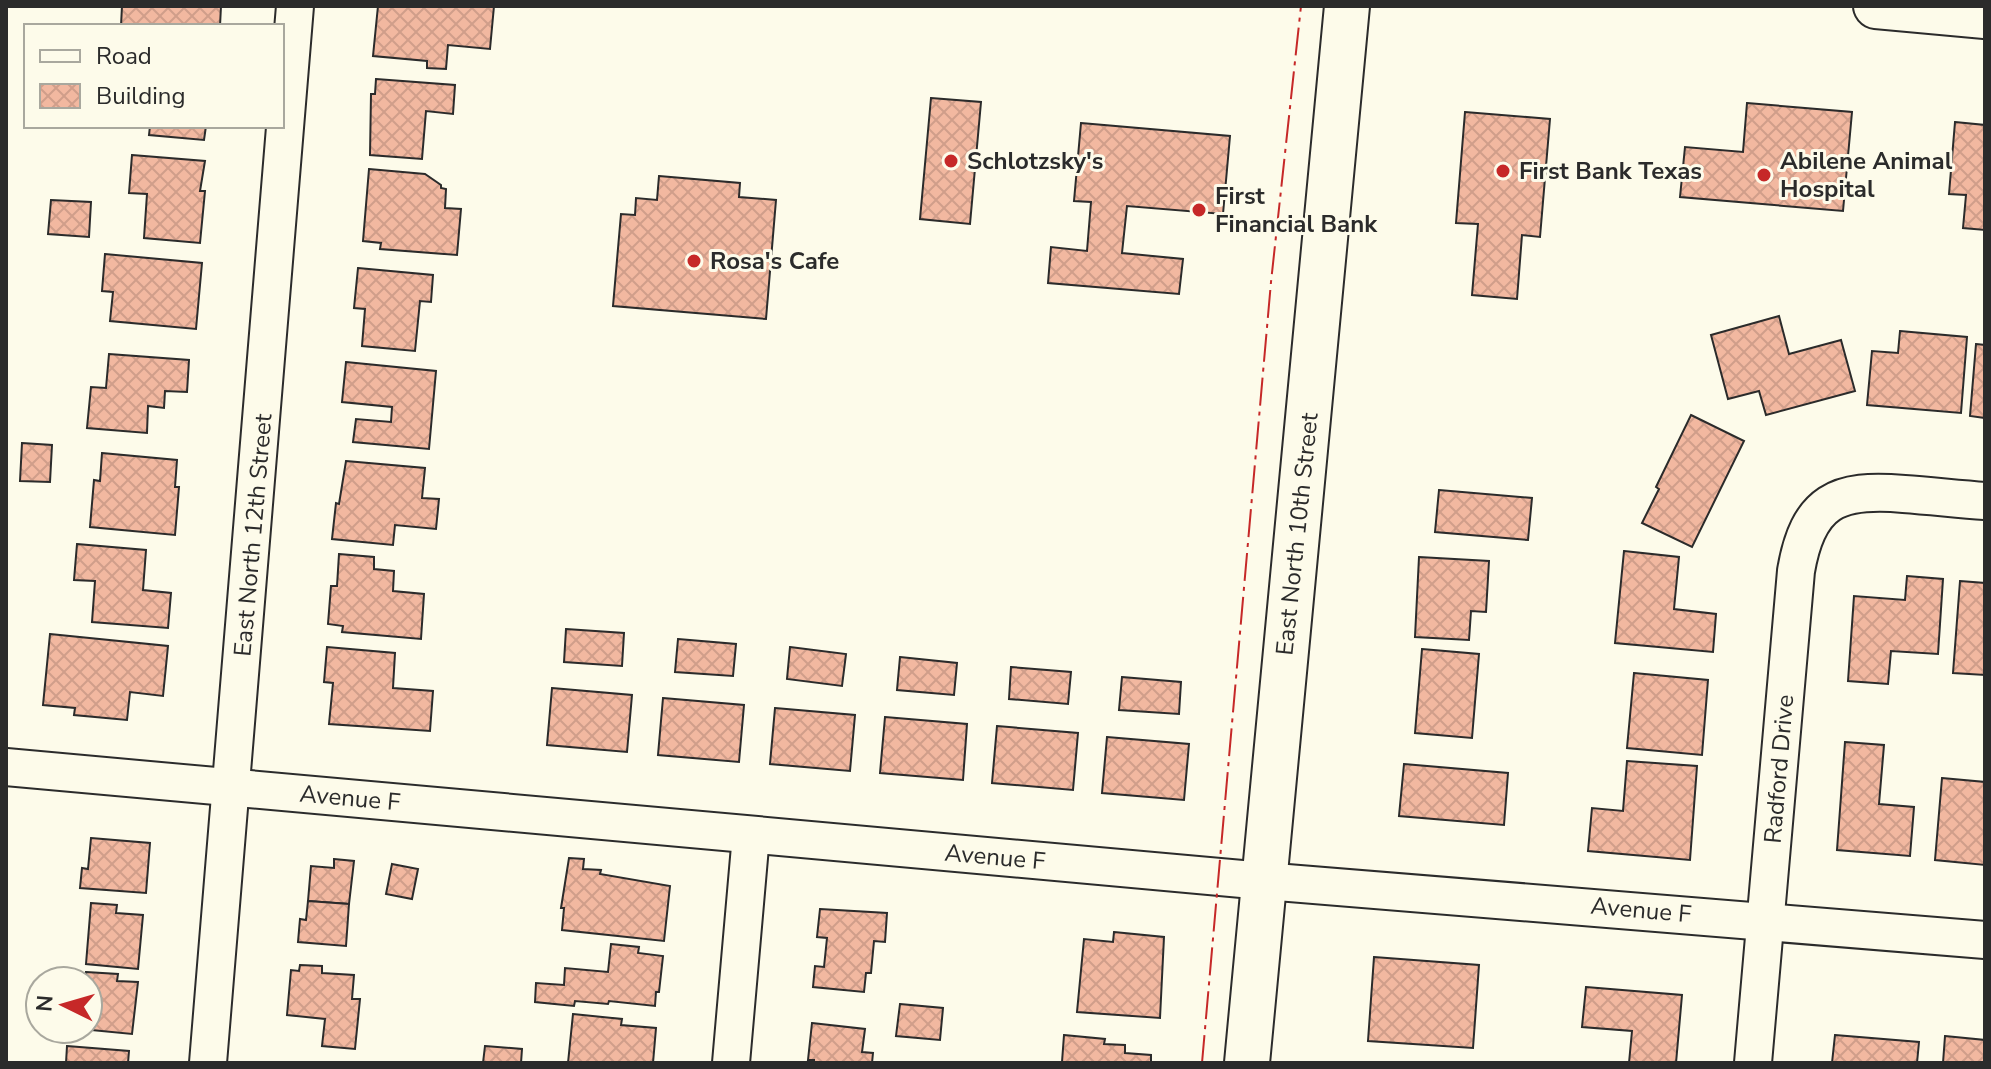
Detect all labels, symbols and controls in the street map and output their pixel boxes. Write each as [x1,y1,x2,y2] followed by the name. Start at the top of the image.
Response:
[24,24,284,128] legend
[96,40,152,72] text: Road
[96,80,186,112] text: Building
[967,145,1104,177] place label: Schlotzsky's
[1780,145,1953,205] place label: Abilene Animal Hospital
[942,152,960,170] marker: Schlotzsky's
[1519,155,1702,187] place label: First Bank Texas
[1494,162,1512,180] marker: First Bank Texas
[1755,166,1773,184] marker: Abilene Animal Hospital
[1215,180,1378,240] place label: First Financial Bank
[1190,201,1208,219] marker: First Financial Bank
[710,245,839,277] place label: Rosa's Cafe
[685,252,703,270] marker: Rosa's Cafe
[1268,411,1326,657] street label: East North 10th Street
[226,412,280,658] street label: East North 12th Street
[1757,693,1801,845] street label: Radford Drive
[298,778,402,818] street label: Avenue F
[943,837,1047,877] street label: Avenue F
[1589,890,1693,930] street label: Avenue F
[24,965,104,1045] north arrow
[29,994,61,1013] text: N

